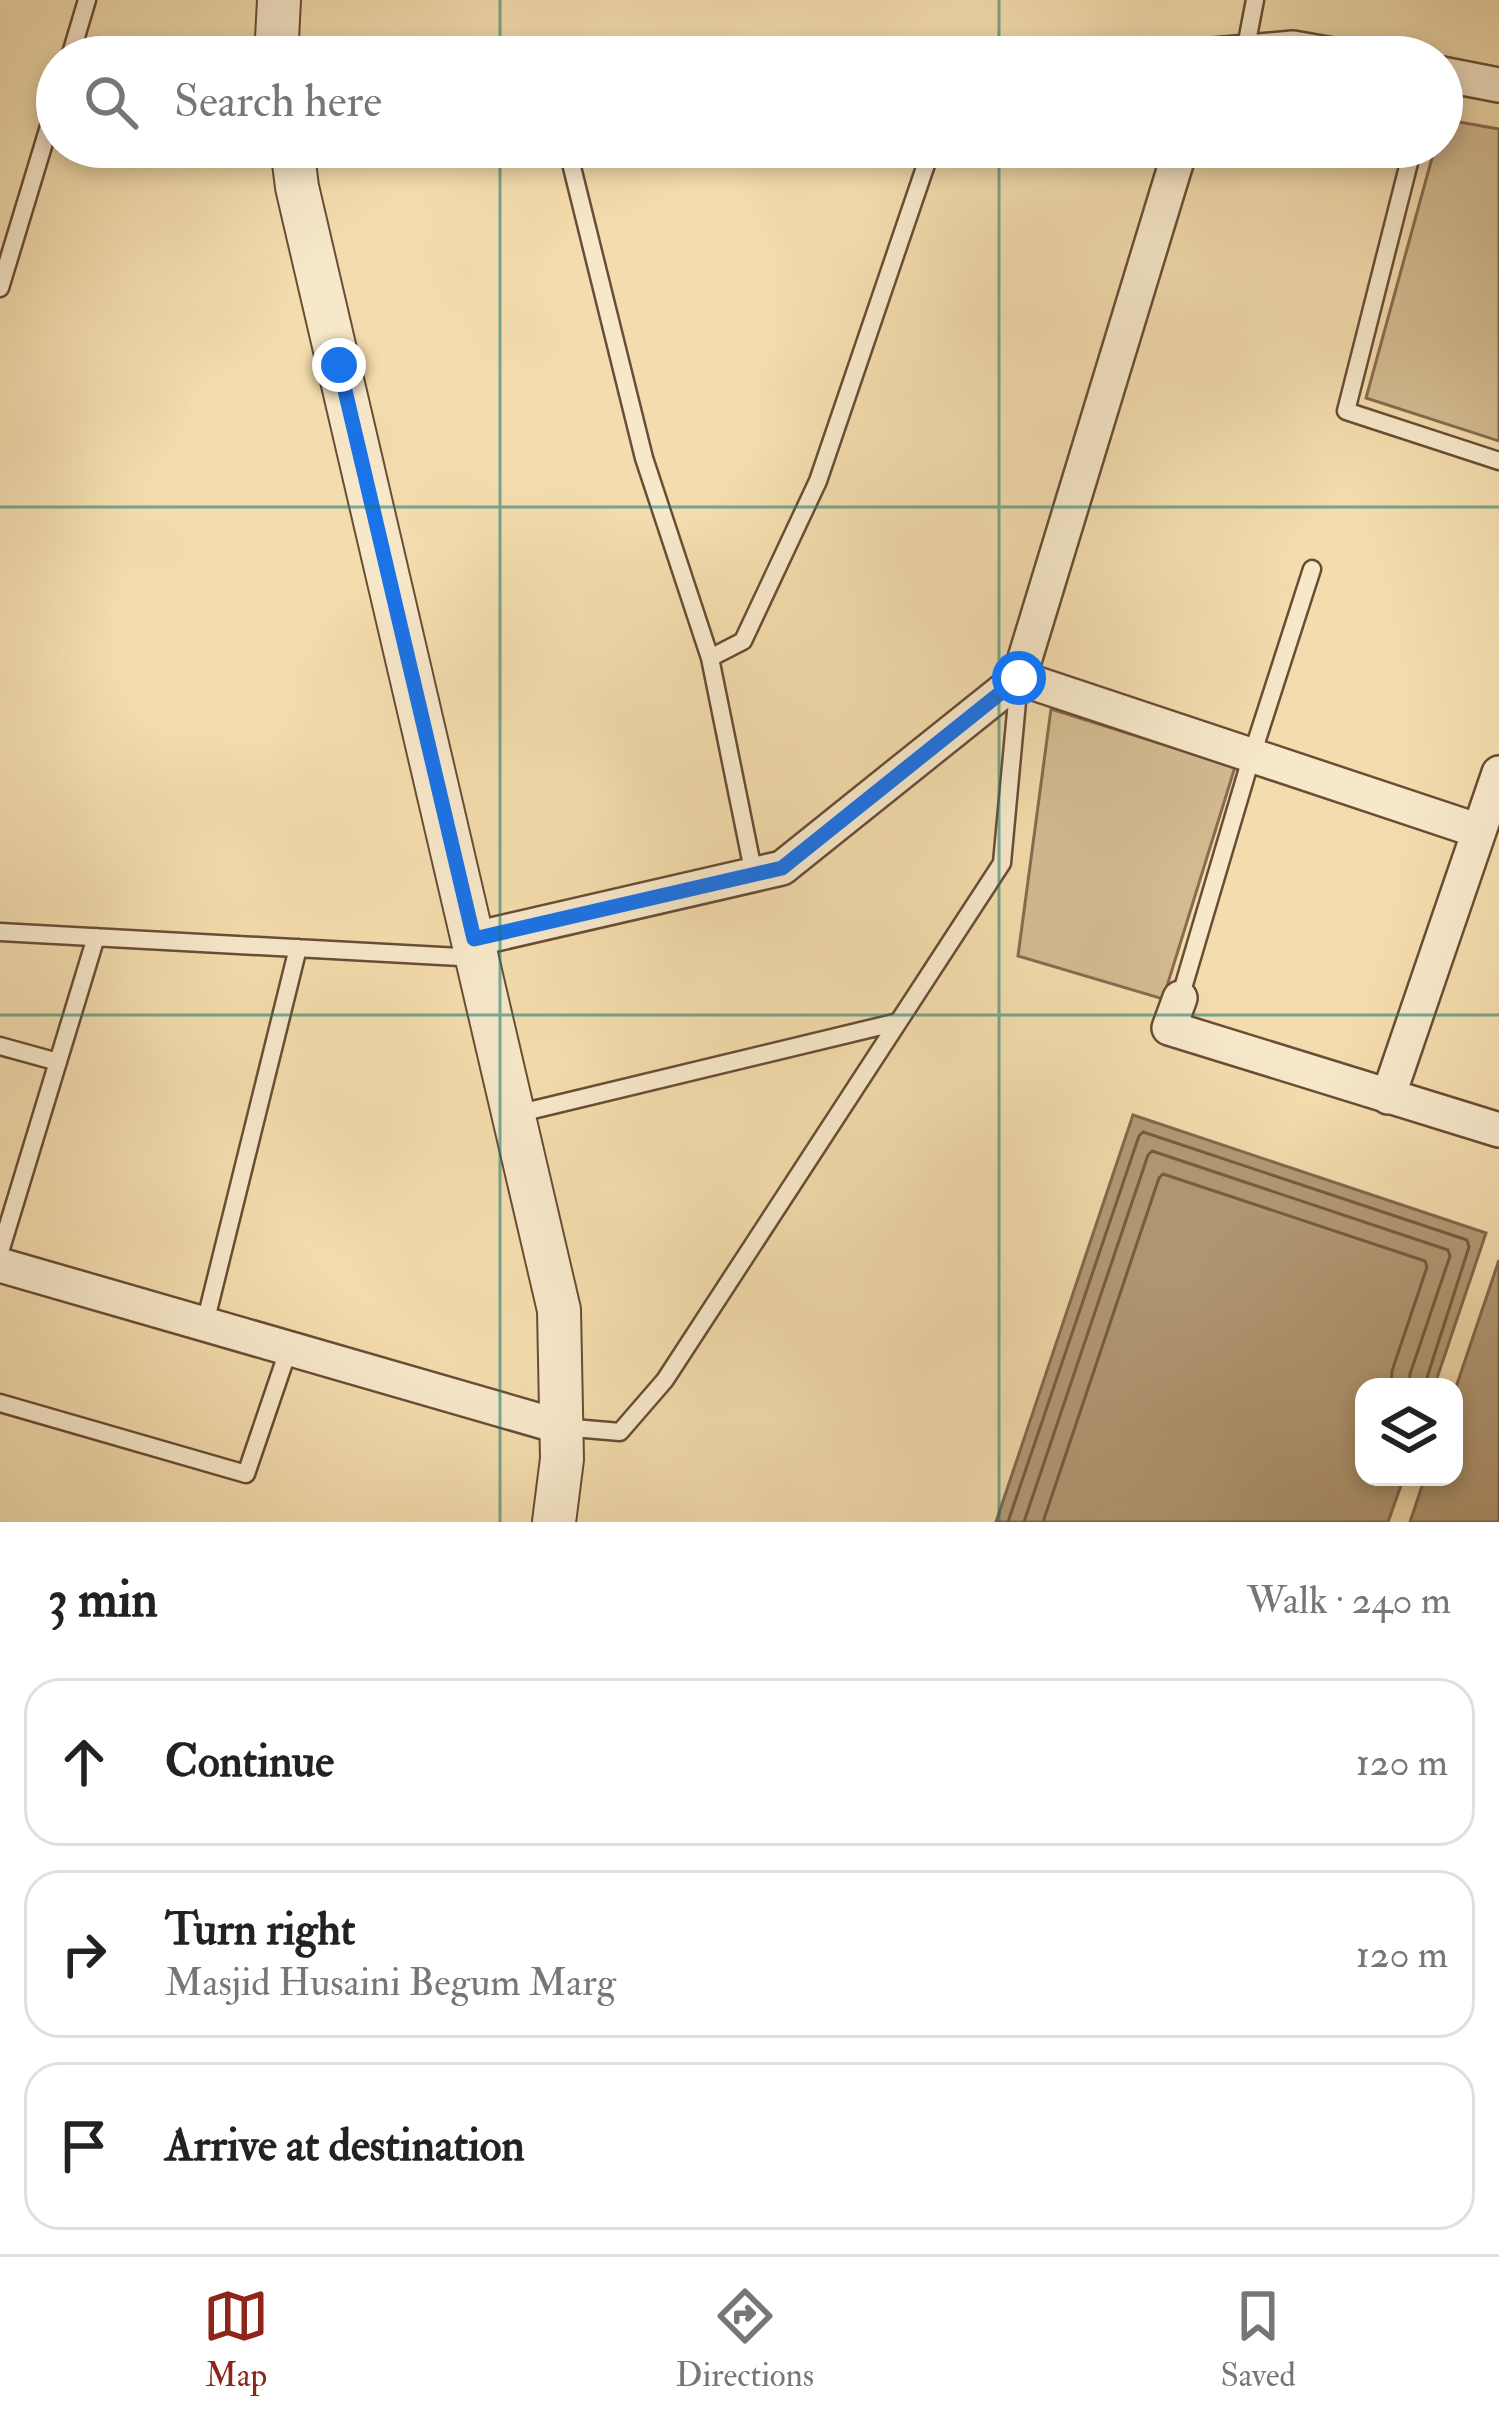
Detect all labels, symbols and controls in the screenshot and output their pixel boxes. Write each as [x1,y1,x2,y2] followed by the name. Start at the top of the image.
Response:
[36,36,1463,168] search box
[78,69,144,135] icon: search
[174,74,382,130] text: Search here
[312,338,366,392] route end
[992,651,1046,705] route start
[1355,1378,1463,1486] map controls
[1355,1378,1463,1486] button: layers
[48,1568,158,1632] text: 3 min
[1247,1576,1451,1625] text: Walk · 240 m
[51,1729,117,1795] icon: ahead
[165,1734,334,1790] text: Continue
[1356,1738,1448,1787] text: 120 m
[165,1902,355,1958] text: Turn right
[51,1921,117,1987] icon: right
[1356,1930,1448,1979] text: 120 m
[165,1958,616,2007] text: Masjid Husaini Begum Marg
[51,2113,117,2179] icon: arrive
[165,2118,525,2174] text: Arrive at destination
[203,2283,269,2396] tab: Map
[676,2283,814,2396] tab: Directions
[1220,2283,1296,2396] tab: Saved

